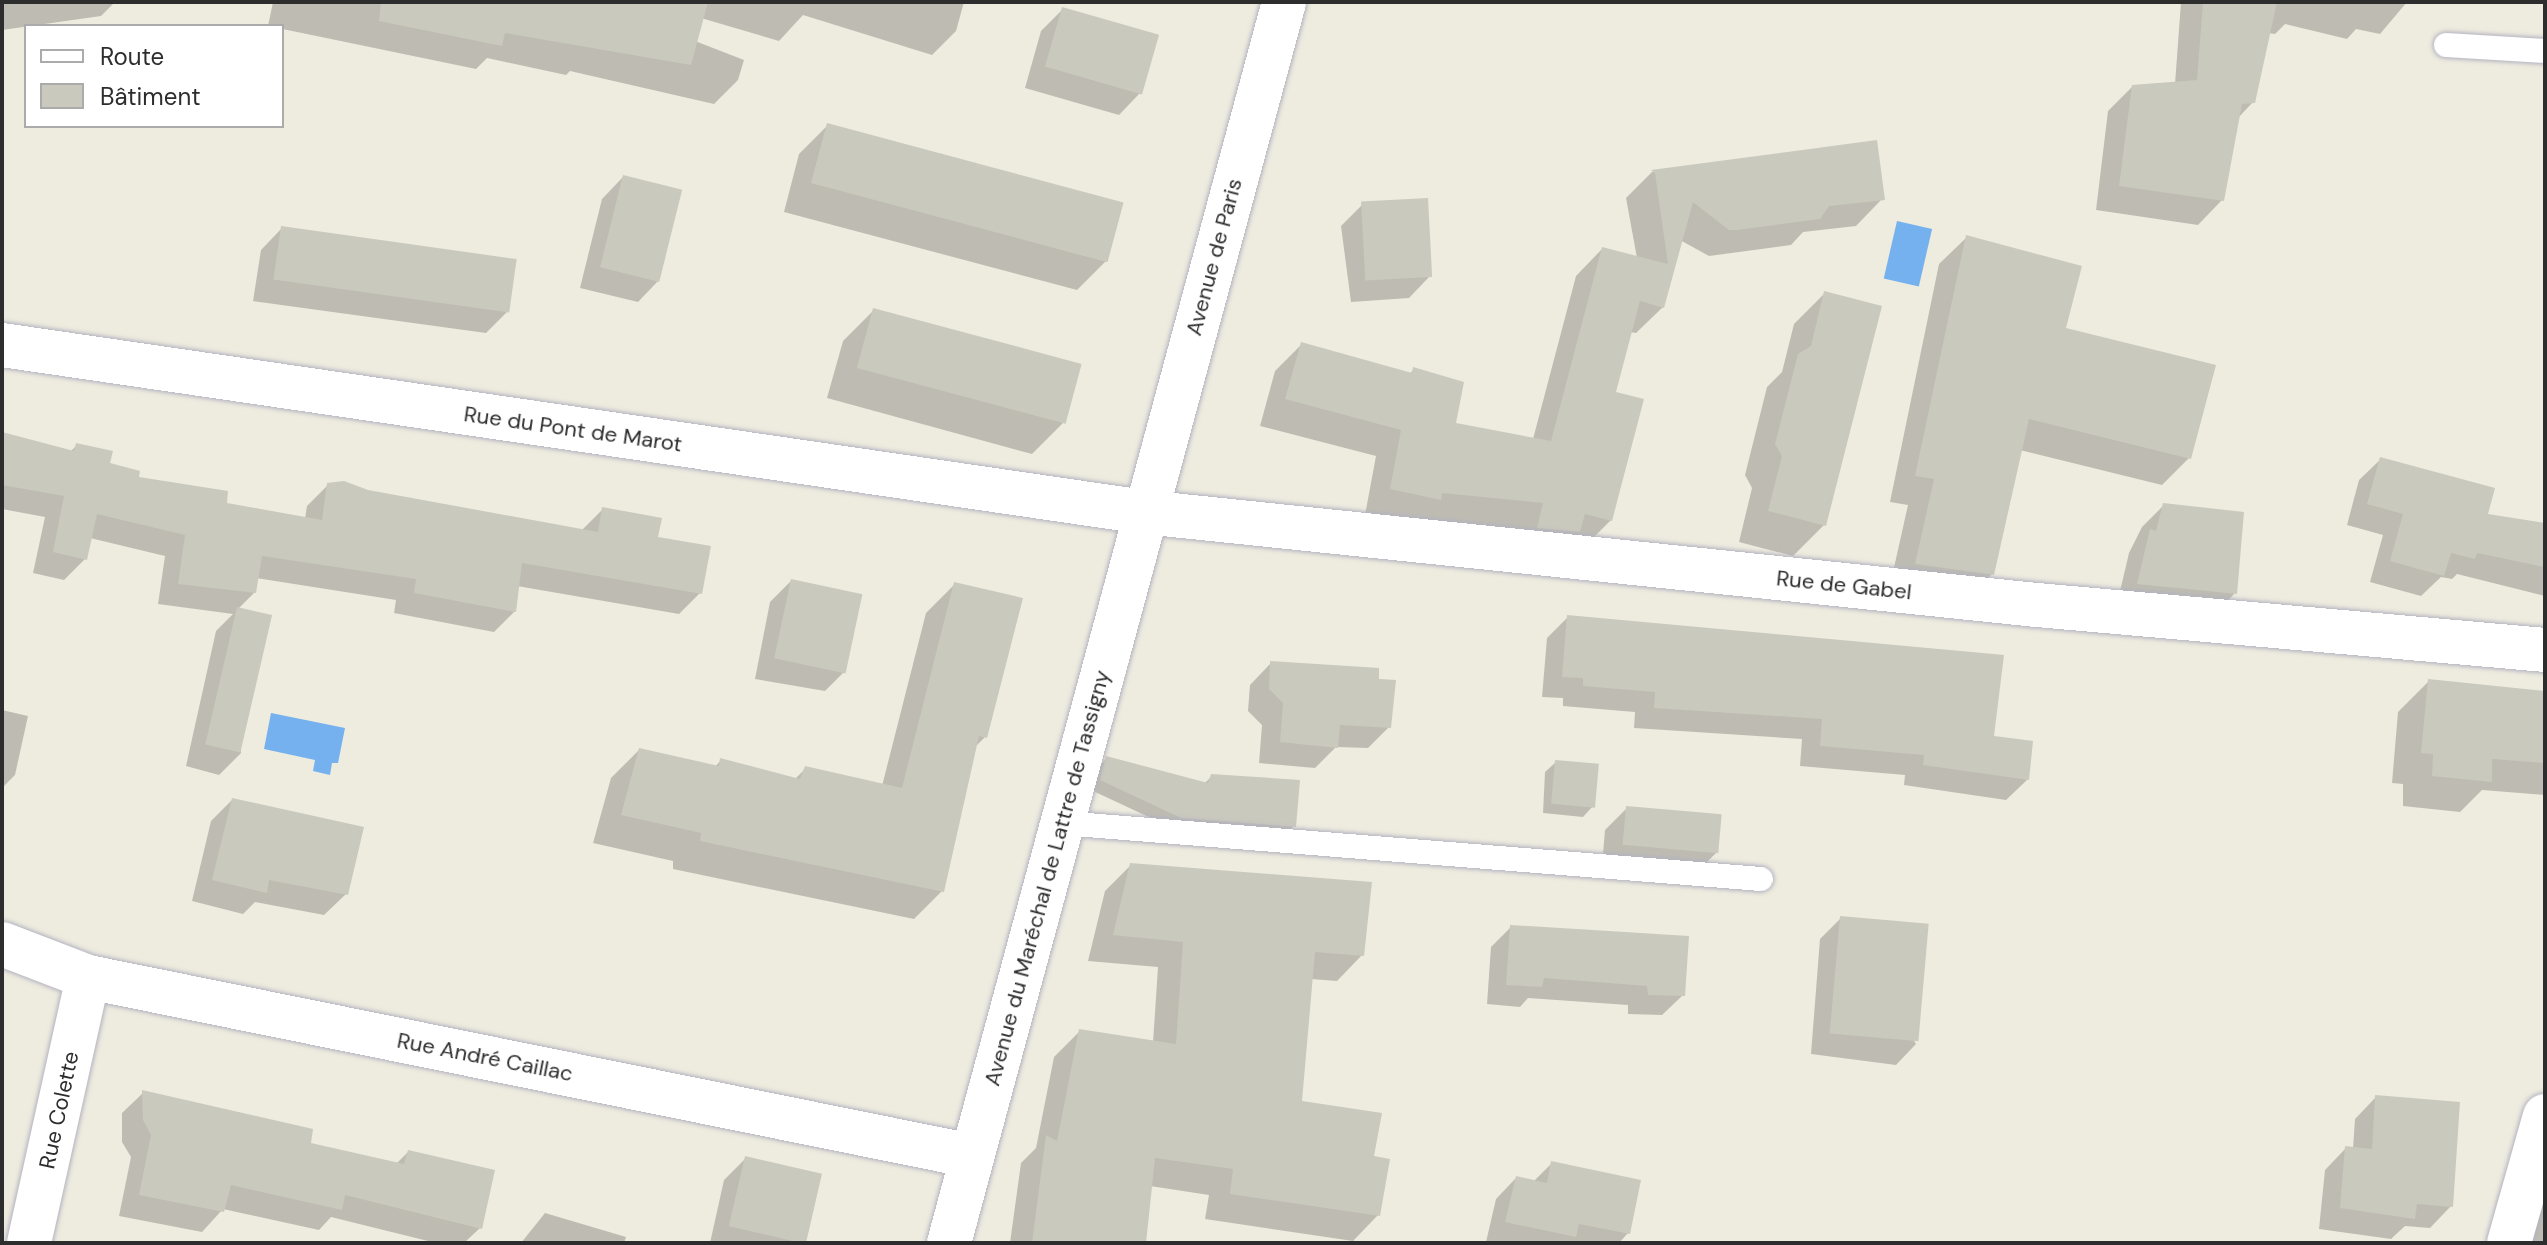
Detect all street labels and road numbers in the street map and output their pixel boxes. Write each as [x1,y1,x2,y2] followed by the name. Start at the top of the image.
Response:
[1180,176,1248,338] street label: Avenue de Paris
[462,401,684,457] street label: Rue du Pont de Marot
[1775,565,1913,605] street label: Rue de Gabel
[979,667,1115,1089] street label: Avenue du Maréchal de Lattre de Tassigny
[395,1027,575,1087] street label: Rue André Caillac
[34,1049,84,1171] street label: Rue Colette

